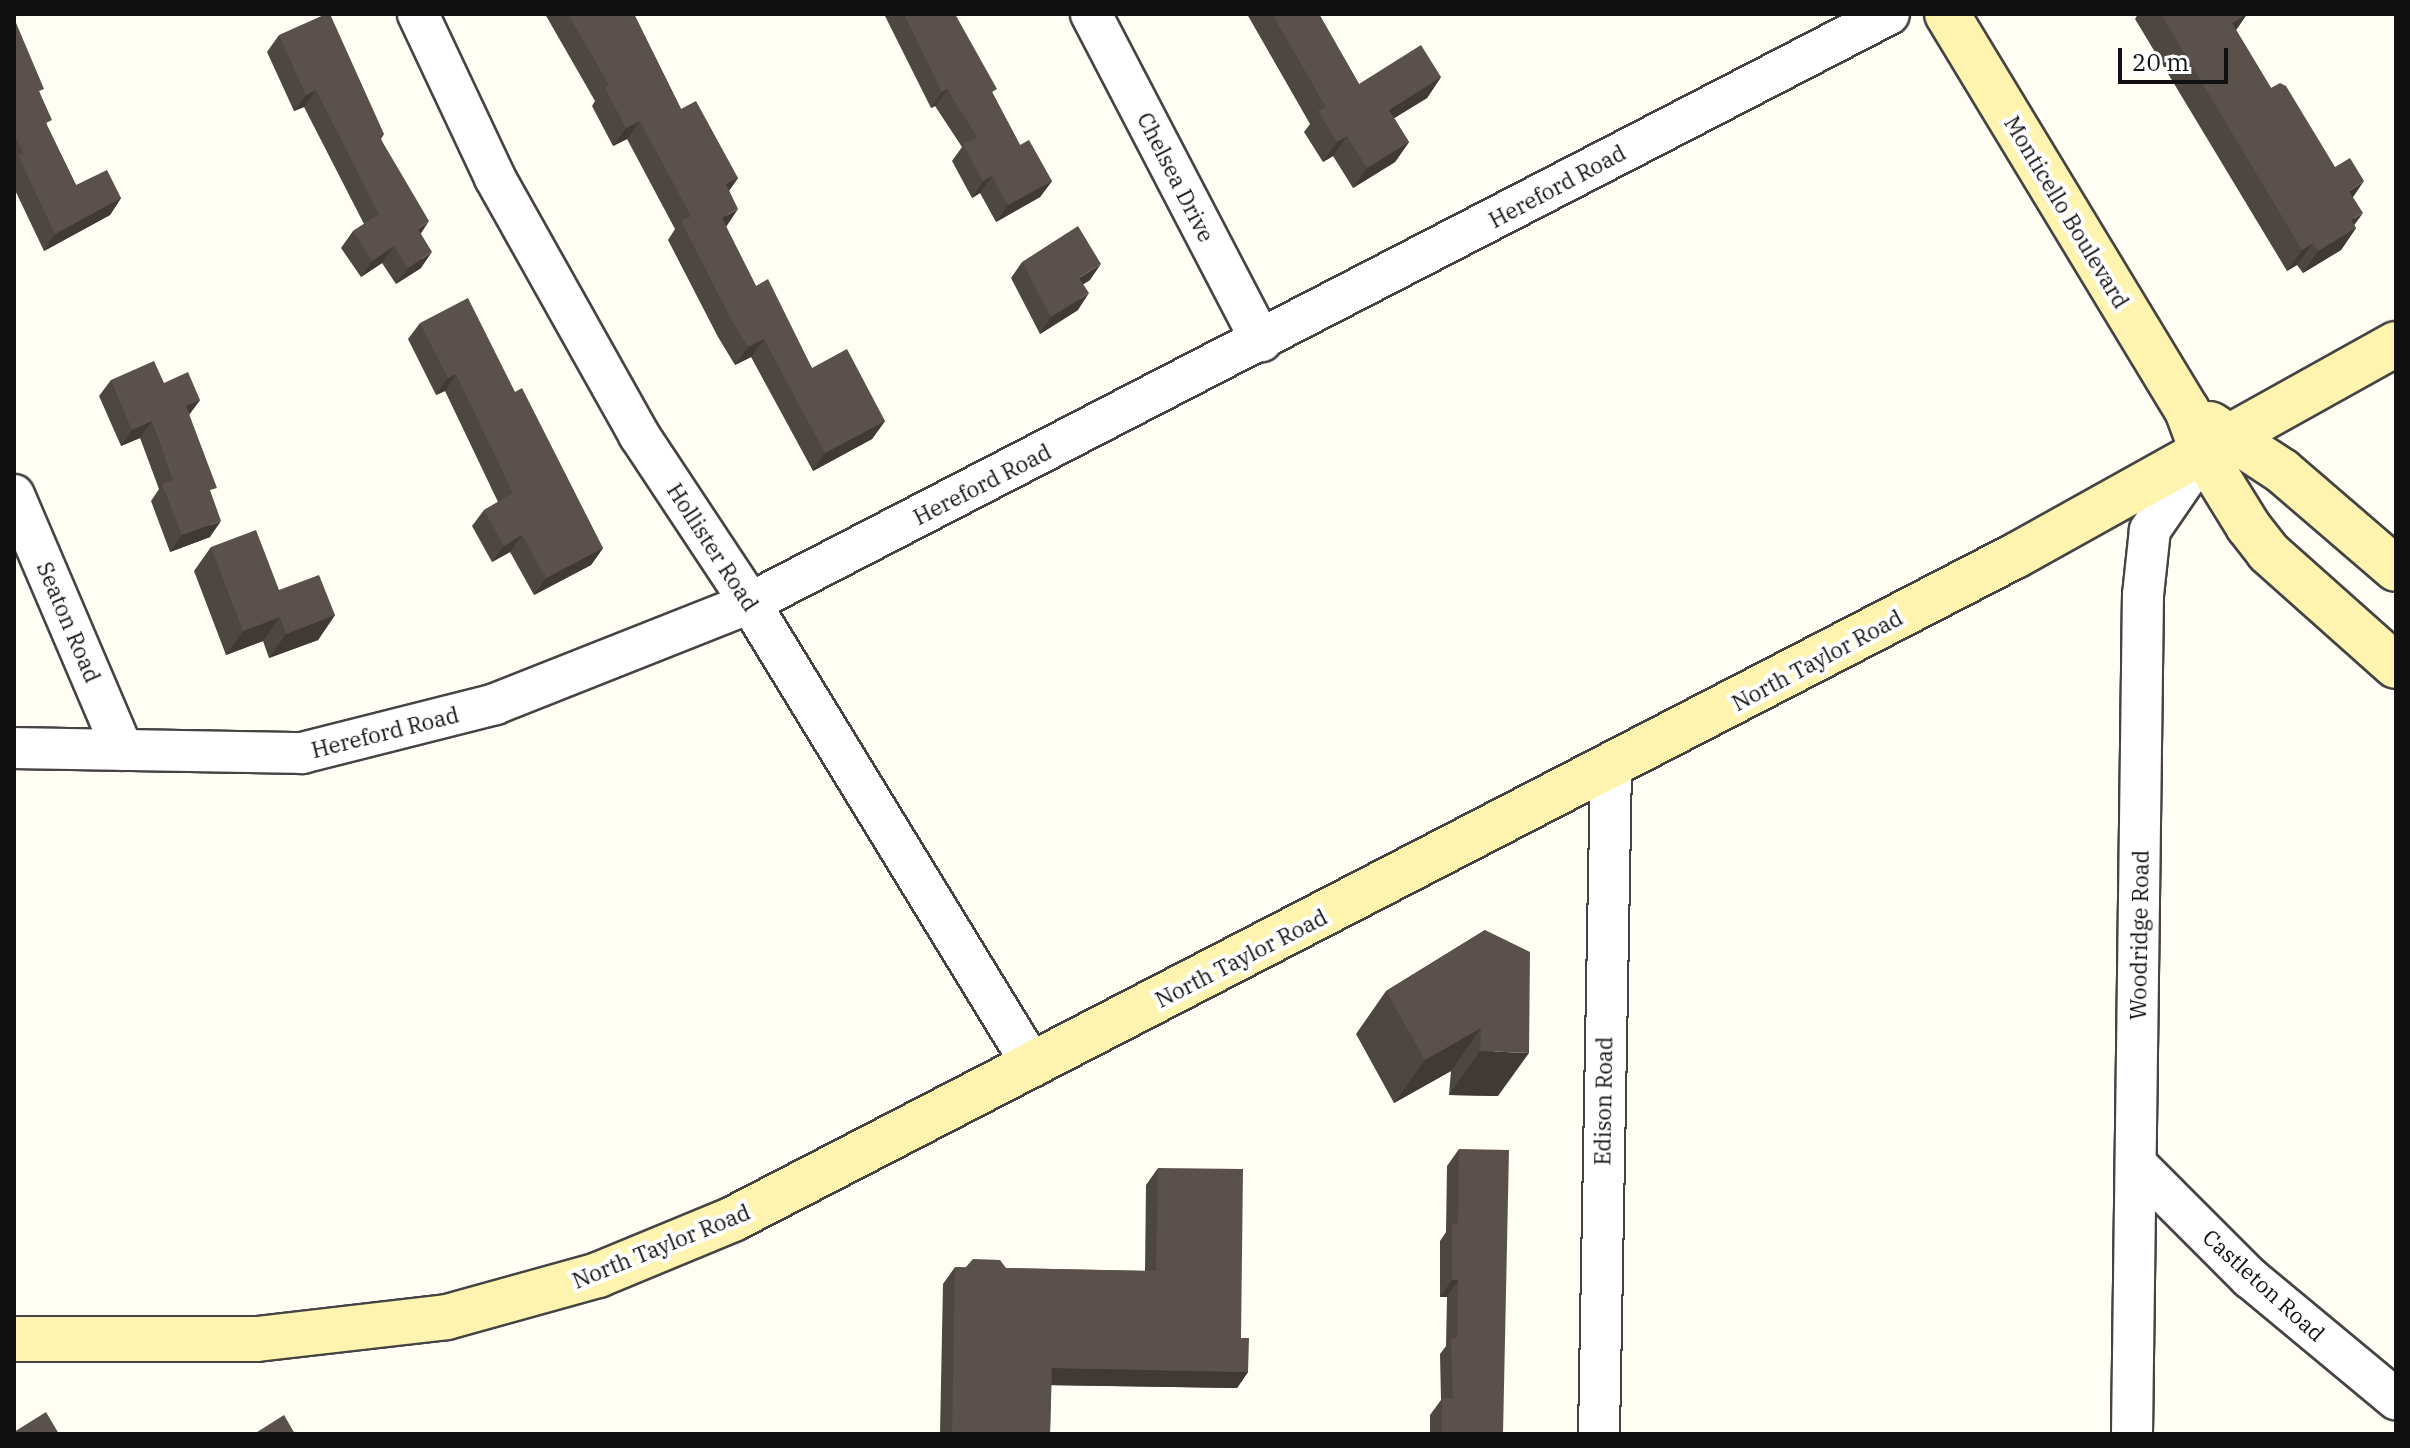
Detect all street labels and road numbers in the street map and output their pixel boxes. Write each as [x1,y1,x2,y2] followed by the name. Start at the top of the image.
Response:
[1132,108,1220,246] street label: Chelsea Drive
[1999,111,2135,313] street label: Monticello Boulevard
[1484,139,1630,233] street label: Hereford Road
[909,438,1055,530] street label: Hereford Road
[662,478,764,616] street label: Hollister Road
[32,558,106,686] street label: Seaton Road
[1727,604,1907,716] street label: North Taylor Road
[308,701,462,763] street label: Hereford Road
[2124,850,2154,1020] street label: Woodridge Road
[1151,903,1331,1013] street label: North Taylor Road
[1589,1036,1617,1166] street label: Edison Road
[568,1198,754,1294] street label: North Taylor Road
[2198,1223,2330,1347] street label: Castleton Road

